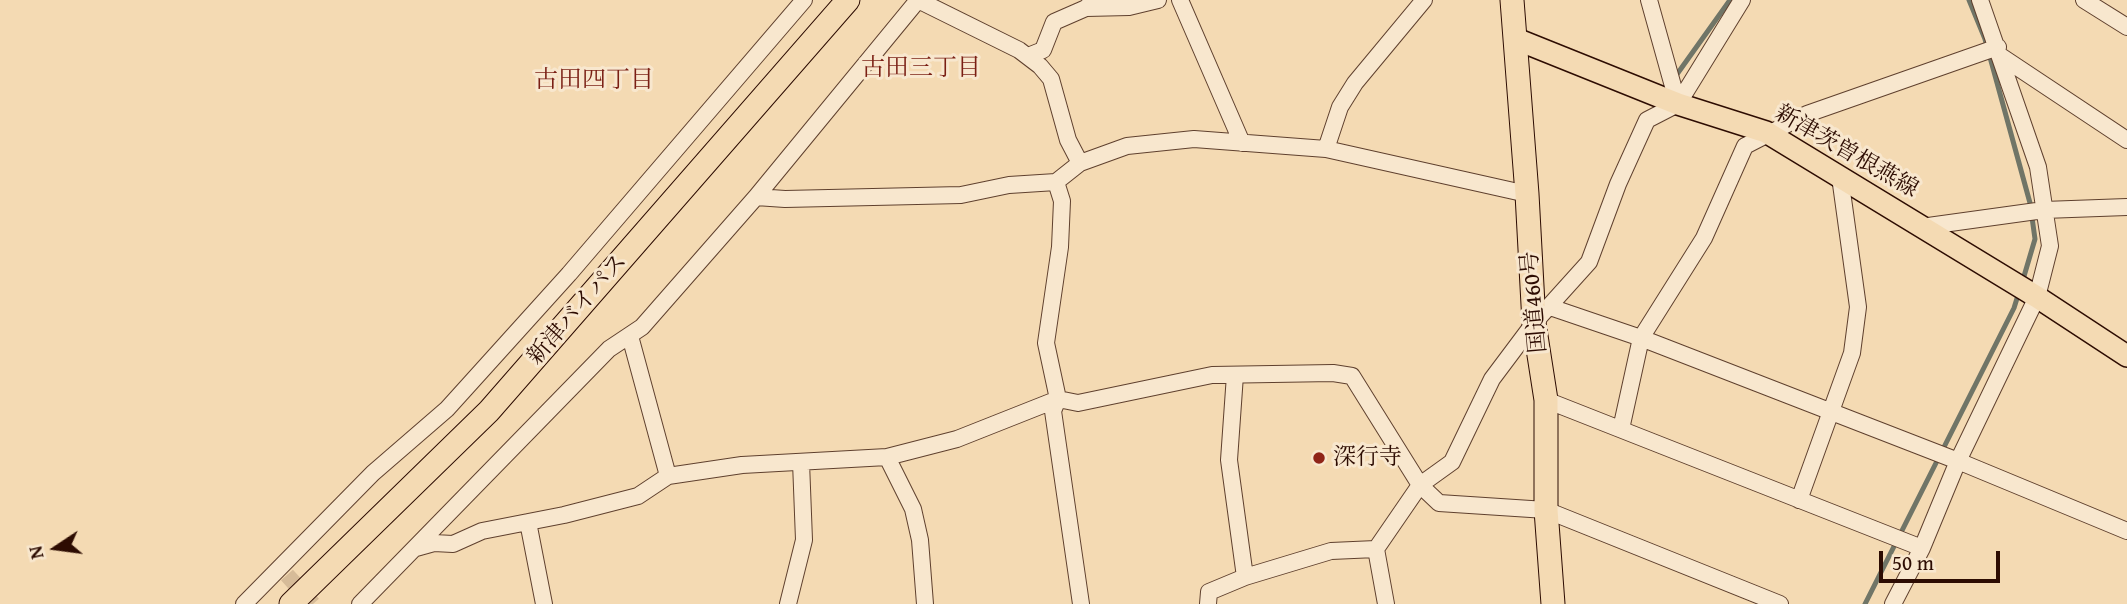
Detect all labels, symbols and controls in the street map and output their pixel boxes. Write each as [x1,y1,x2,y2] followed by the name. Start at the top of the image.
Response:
[861,55,981,83] district label: 古田三丁目
[534,67,654,95] district label: 古田四丁目
[1769,100,1923,204] street label: 新津茨曽根燕線
[522,249,634,371] street label: 新津バイパス
[1517,250,1553,354] street label: 国道460号
[1333,444,1402,472] place label: 深行寺
[1311,450,1327,466] marker: 深行寺
[21,513,91,583] north arrow
[1882,538,2003,582] scale bar
[20,543,51,562] text: N
[1892,547,1934,578] text: 50 m

